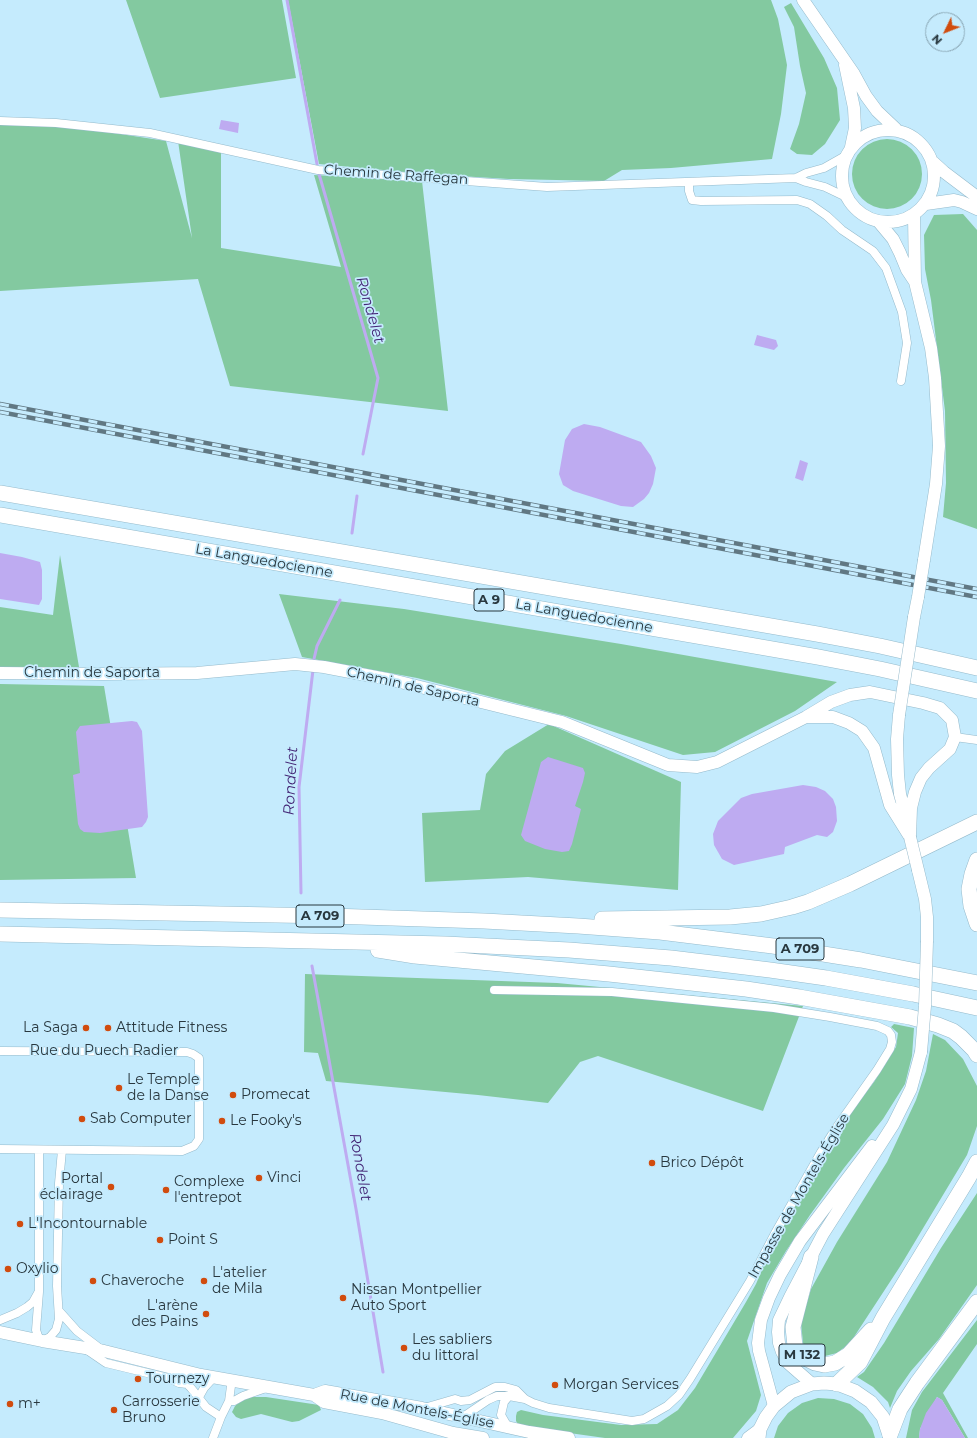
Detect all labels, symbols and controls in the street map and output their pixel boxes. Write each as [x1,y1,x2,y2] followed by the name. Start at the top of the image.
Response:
[925,12,965,52] north arrow
[929,31,945,48] text: N
[323,162,469,188] street label: Chemin de Raffegan
[352,274,388,346] water label: Rondelet
[194,541,334,581] street label: La Languedocienne
[474,589,504,611] road number: A 9
[514,596,654,636] street label: La Languedocienne
[345,664,481,710] street label: Chemin de Saporta
[24,665,160,681] street label: Chemin de Saporta
[280,746,302,816] water label: Rondelet
[296,905,344,927] road number: A 709
[776,938,824,960] road number: A 709
[23,1020,78,1036] place label: La Saga
[116,1020,227,1036] place label: Attitude Fitness
[81,1023,91,1033] marker: La Saga
[103,1023,113,1033] marker: Attitude Fitness
[30,1043,178,1059] street label: Rue du Puech Radier
[127,1072,209,1104] place label: Le Temple de la Danse
[114,1083,124,1093] marker: Le Temple de la Danse
[241,1087,310,1103] place label: Promecat
[228,1090,238,1100] marker: Promecat
[90,1111,192,1127] place label: Sab Computer
[745,1111,853,1281] street label: Impasse de Montels-Église
[230,1113,302,1129] place label: Le Fooky's
[77,1114,87,1124] marker: Sab Computer
[217,1116,227,1126] marker: Le Fooky's
[345,1132,375,1202] water label: Rondelet
[660,1155,744,1171] place label: Brico Dépôt
[647,1158,657,1168] marker: Brico Dépôt
[267,1170,301,1186] place label: Vinci
[40,1171,103,1204] place label: Portal éclairage
[254,1173,264,1183] marker: Vinci
[174,1174,244,1206] place label: Complexe l'entrepot
[106,1182,116,1192] marker: Portal éclairage
[161,1185,171,1195] marker: Complexe l'entrepot
[28,1216,147,1232] place label: L'Incontournable
[15,1219,25,1229] marker: L'Incontournable
[168,1232,218,1248] place label: Point S
[155,1235,165,1245] marker: Point S
[16,1261,59,1277] place label: Oxylio
[3,1264,13,1274] marker: Oxylio
[212,1265,267,1298] place label: L'atelier de Mila
[101,1273,184,1289] place label: Chaveroche
[88,1276,98,1286] marker: Chaveroche
[199,1276,209,1286] marker: L'atelier de Mila
[351,1282,482,1314] place label: Nissan Montpellier Auto Sport
[338,1293,348,1303] marker: Nissan Montpellier Auto Sport
[131,1298,198,1330] place label: L'arène des Pains
[201,1309,211,1319] marker: L'arène des Pains
[412,1332,492,1364] place label: Les sabliers du littoral
[399,1343,409,1353] marker: Les sabliers du littoral
[779,1344,825,1366] road number: M 132
[146,1371,209,1387] place label: Tournezy
[133,1374,143,1384] marker: Tournezy
[563,1377,679,1393] place label: Morgan Services
[550,1380,560,1390] marker: Morgan Services
[339,1386,495,1432] street label: Rue de Montels-Église
[122,1394,200,1426] place label: Carrosserie Bruno
[18,1396,41,1412] place label: m+
[5,1399,15,1409] marker: m+
[109,1405,119,1415] marker: Carrosserie Bruno

